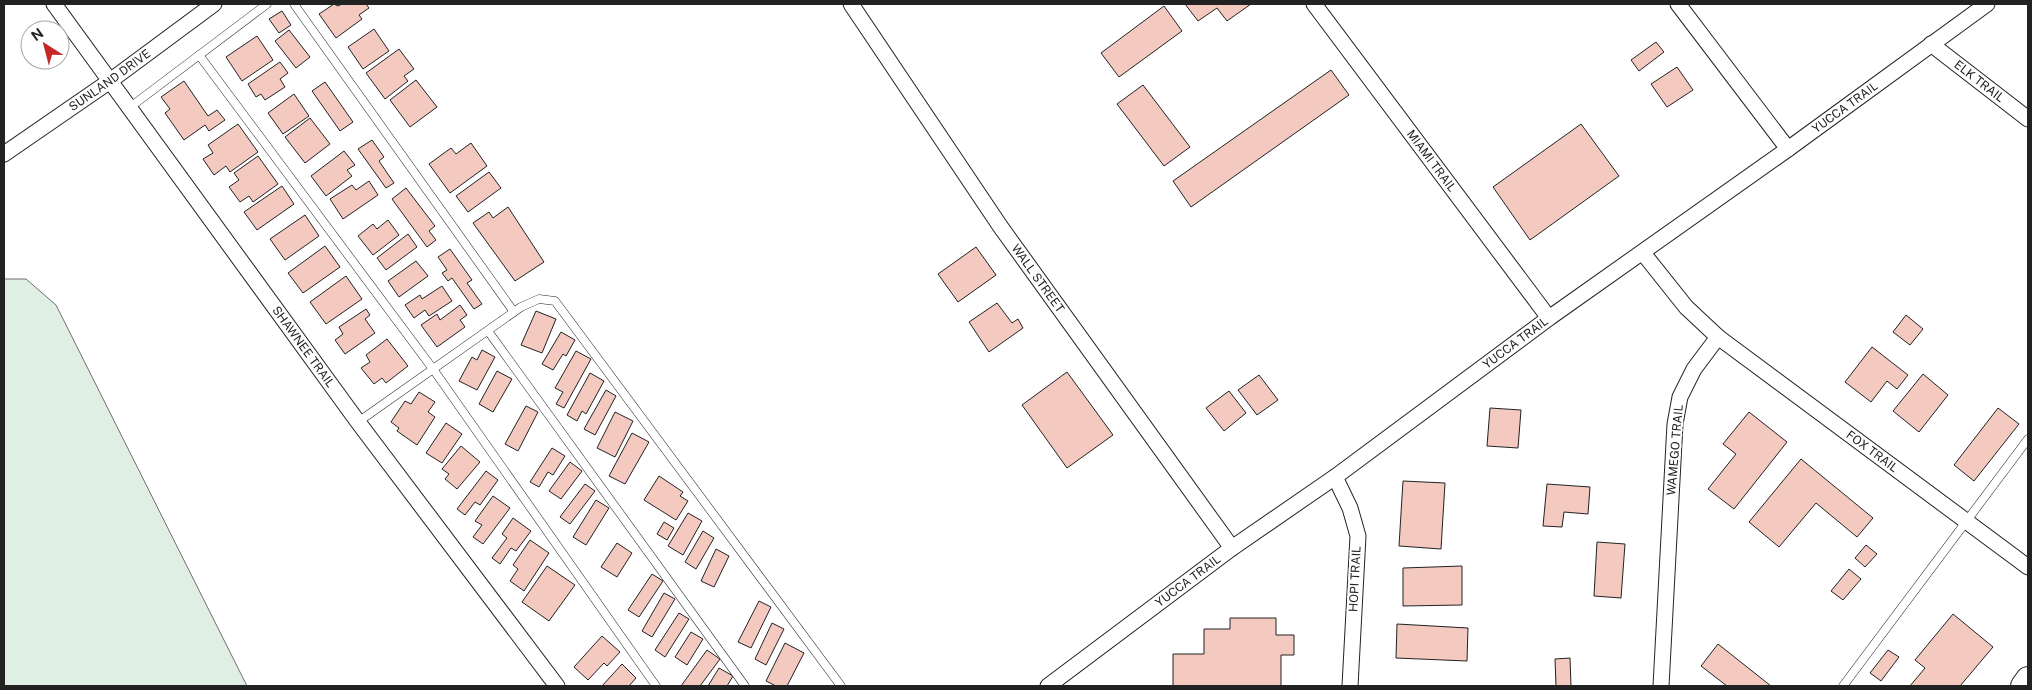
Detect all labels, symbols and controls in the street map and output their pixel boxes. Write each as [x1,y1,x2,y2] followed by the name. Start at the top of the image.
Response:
[20,20,70,70] north arrow
[28,25,46,44] text: N
[66,46,153,114] street label: SUNLAND DRIVE
[1951,58,2007,105] street label: ELK TRAIL
[1810,79,1881,136] street label: YUCCA TRAIL
[1404,127,1459,195] street label: MIAMI TRAIL
[1008,242,1067,315] street label: WALL STREET
[269,304,338,390] street label: SHAWNEE TRAIL
[1480,314,1551,372] street label: YUCCA TRAIL
[1664,404,1686,496] street label: WAMEGO TRAIL
[1843,428,1901,475] street label: FOX TRAIL
[1346,546,1364,612] street label: HOPI TRAIL
[1153,552,1223,610] street label: YUCCA TRAIL

